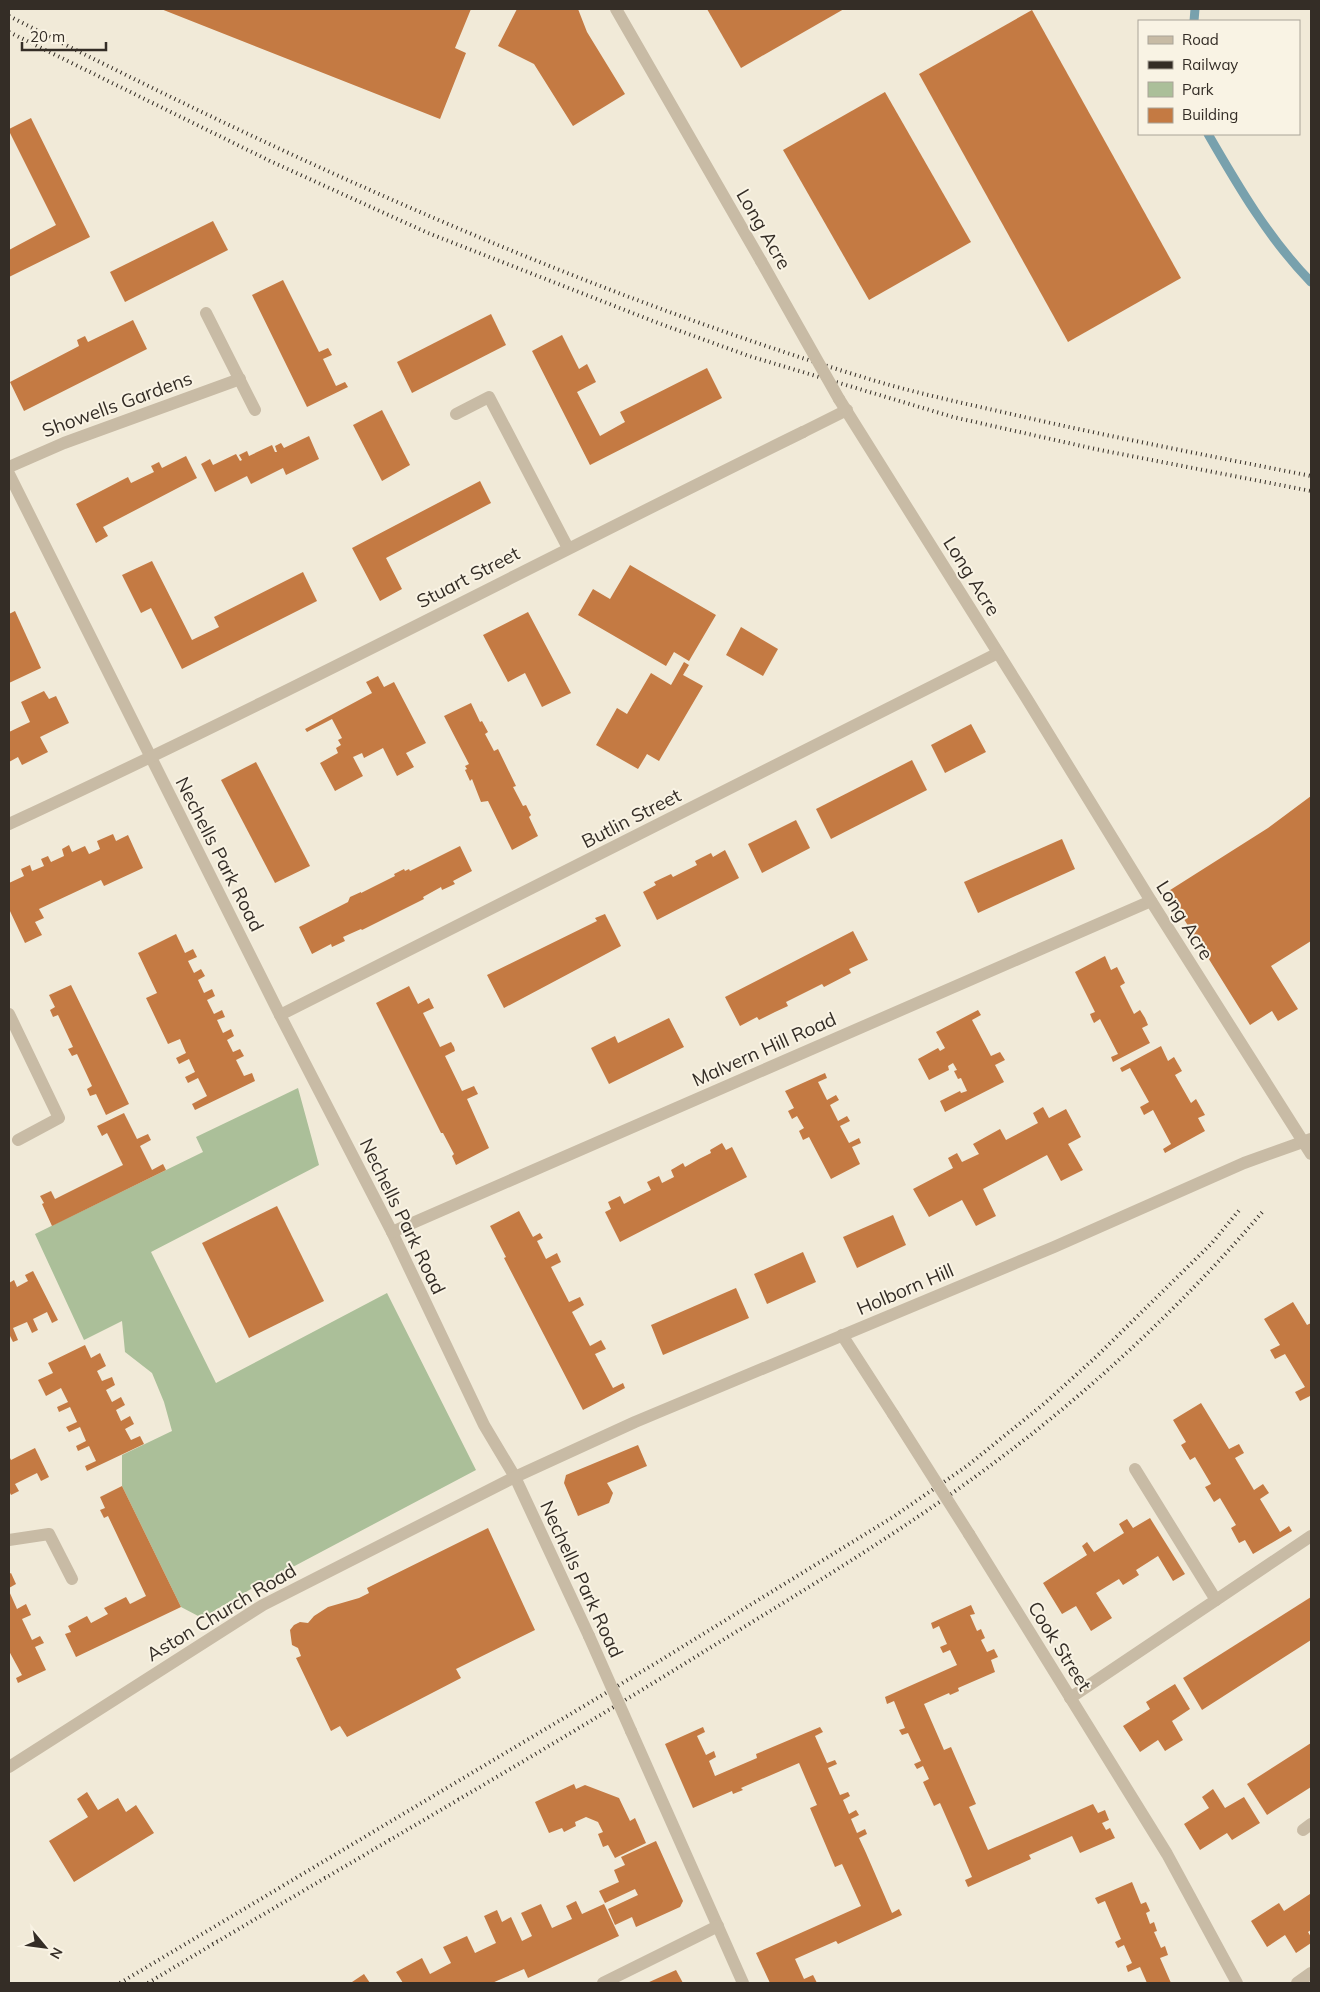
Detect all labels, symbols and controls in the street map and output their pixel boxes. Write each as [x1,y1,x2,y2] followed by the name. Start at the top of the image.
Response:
[22,20,106,52] scale bar
[1138,20,1300,135] legend
[30,27,65,46] text: 20 m
[1182,30,1219,49] text: Road
[1182,55,1238,74] text: Railway
[1182,80,1214,99] text: Park
[1182,105,1238,124] text: Building
[731,184,797,274] street label: Long Acre
[39,366,195,442] street label: Showells Gardens
[938,532,1006,620] street label: Long Acre
[412,541,524,613] street label: Stuart Street
[171,773,269,935] street label: Nechells Park Road
[577,783,685,853] street label: Butlin Street
[1151,876,1219,964] street label: Long Acre
[688,1006,840,1092] street label: Malvern Hill Road
[355,1134,451,1298] street label: Nechells Park Road
[853,1258,957,1320] street label: Holborn Hill
[535,1497,629,1661] street label: Nechells Park Road
[142,1558,300,1666] street label: Aston Church Road
[1023,1597,1097,1696] street label: Cook Street
[20,1922,70,1972] north arrow
[46,1944,67,1962] text: N

